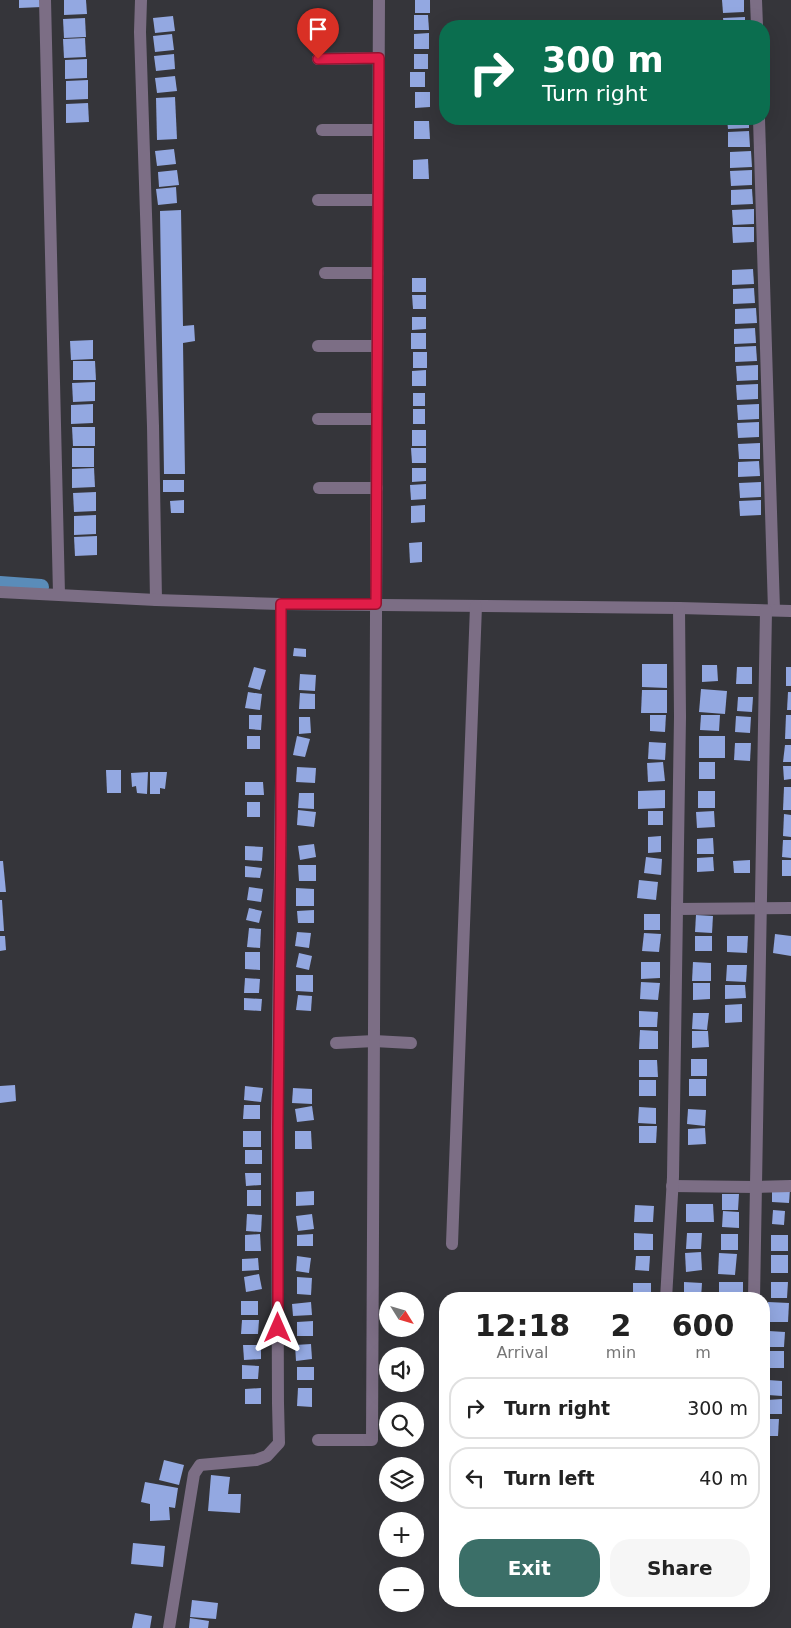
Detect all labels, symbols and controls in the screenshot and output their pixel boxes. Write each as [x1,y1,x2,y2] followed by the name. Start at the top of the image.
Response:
[297,8,339,59] pin
[304,15,332,43] icon: arrive
[459,40,524,105] icon: right
[542,40,664,80] text: 300 m
[542,81,647,106] text: Turn right
[379,1292,424,1338] north arrow
[379,1292,424,1612] map controls
[251,1301,303,1353] position arrow
[475,1308,570,1343] text: 12:18
[610,1308,631,1343] text: 2
[672,1308,734,1343] text: 600
[496,1343,548,1362] text: Arrival
[606,1343,636,1362] text: min
[695,1343,711,1362] text: m
[379,1347,424,1392] button: sound
[461,1394,489,1422] icon: right
[504,1397,610,1419] text: Turn right
[687,1397,748,1419] text: 300 m
[379,1402,424,1447] button: search
[379,1457,424,1502] button: layers
[461,1464,489,1492] icon: left
[504,1467,595,1489] text: Turn left
[699,1467,748,1489] text: 40 m
[379,1512,424,1557] button: +
[459,1539,600,1597] button: Exit
[610,1539,750,1597] button: Share
[379,1567,424,1612] button: −

